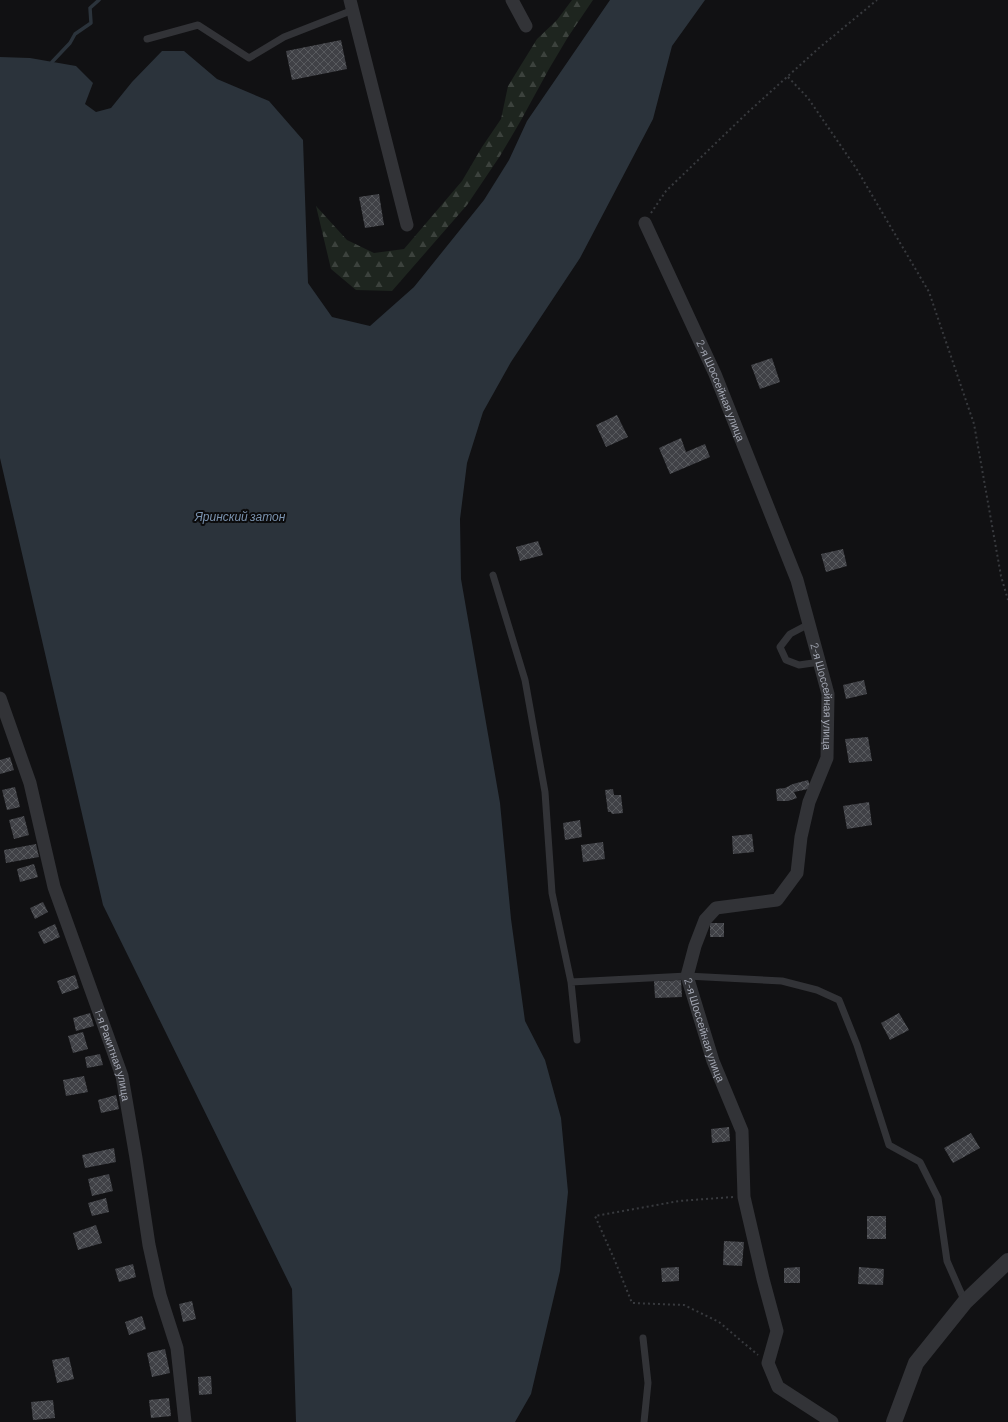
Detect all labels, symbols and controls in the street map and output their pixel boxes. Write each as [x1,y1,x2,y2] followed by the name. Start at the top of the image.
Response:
[694,338,748,444] street label: 2-я Шоссейная улица
[194,509,286,524] water label: Яринский затон
[808,641,835,751] street label: 2-я Шоссейная улица
[682,976,728,1085] street label: 2-я Шоссейная улица
[92,1007,133,1103] street label: 1-я Ракитная улица

